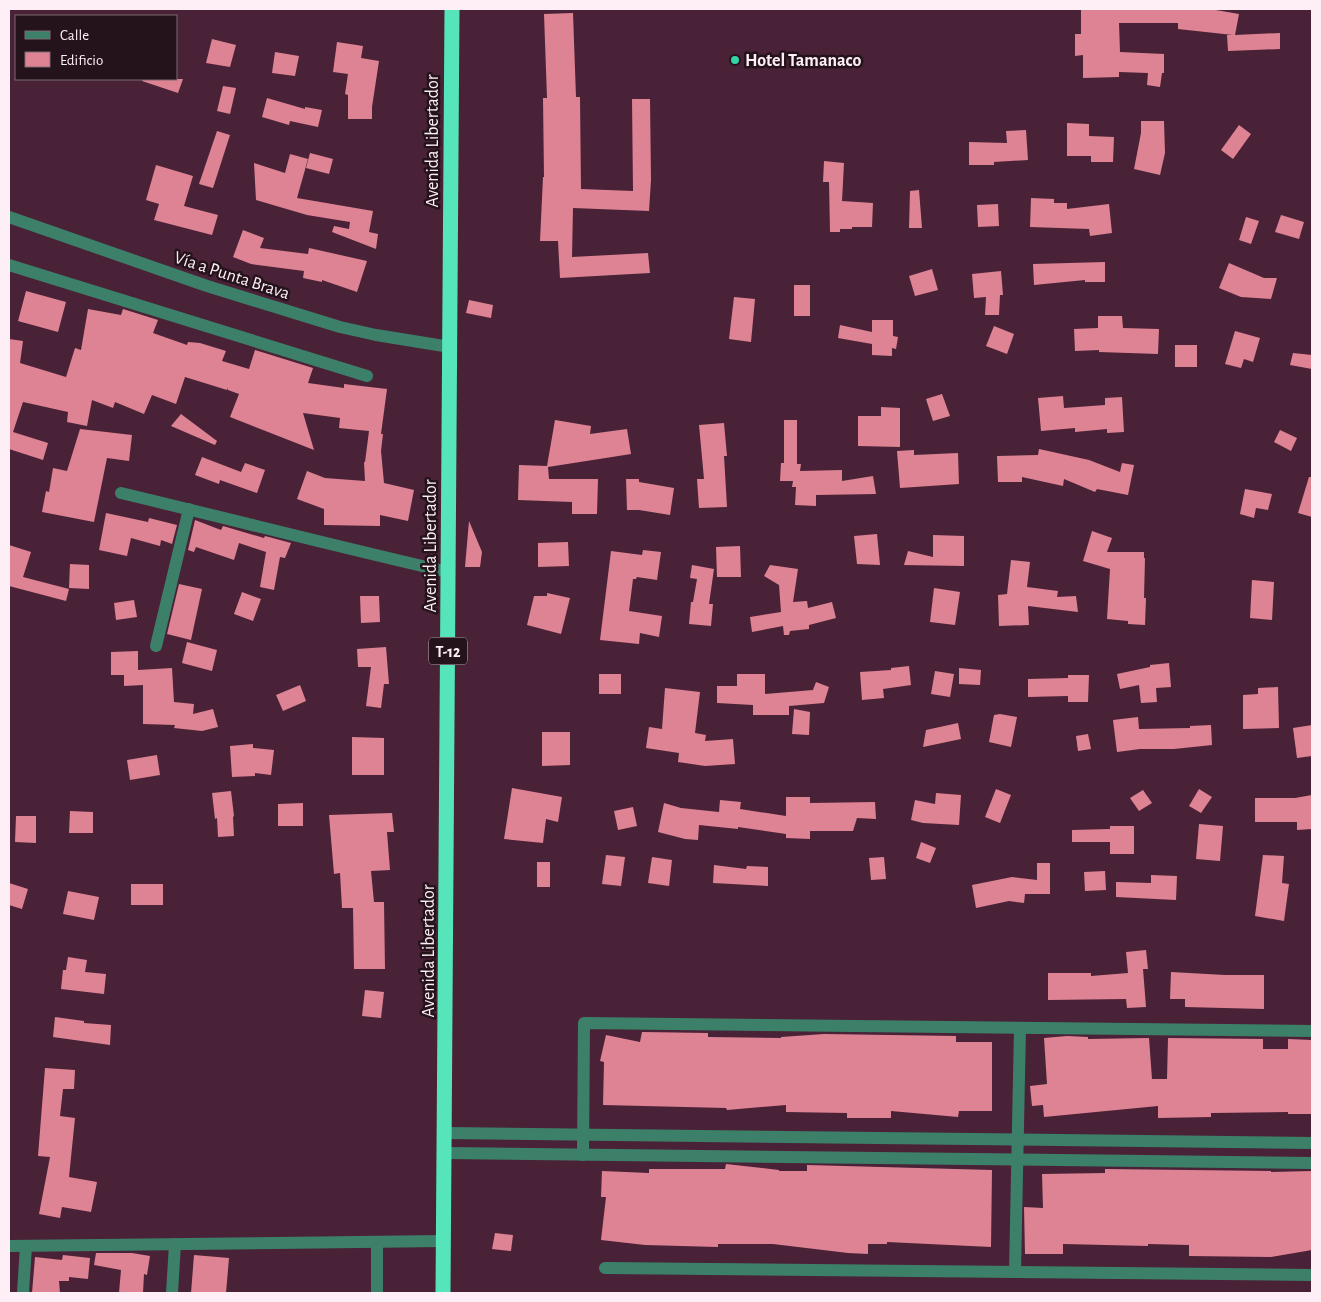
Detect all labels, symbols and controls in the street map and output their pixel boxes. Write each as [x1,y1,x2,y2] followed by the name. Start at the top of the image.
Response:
[15,15,178,80] legend
[60,28,89,43] text: Calle
[745,52,862,70] place label: Hotel Tamanaco
[60,53,103,68] text: Edificio
[729,54,741,66] marker: Hotel Tamanaco
[424,74,442,208] street label: Avenida Libertador
[172,249,292,303] street label: Vía a Punta Brava
[422,479,440,613] street label: Avenida Libertador
[429,637,467,664] road number: T-12
[420,884,438,1018] street label: Avenida Libertador

